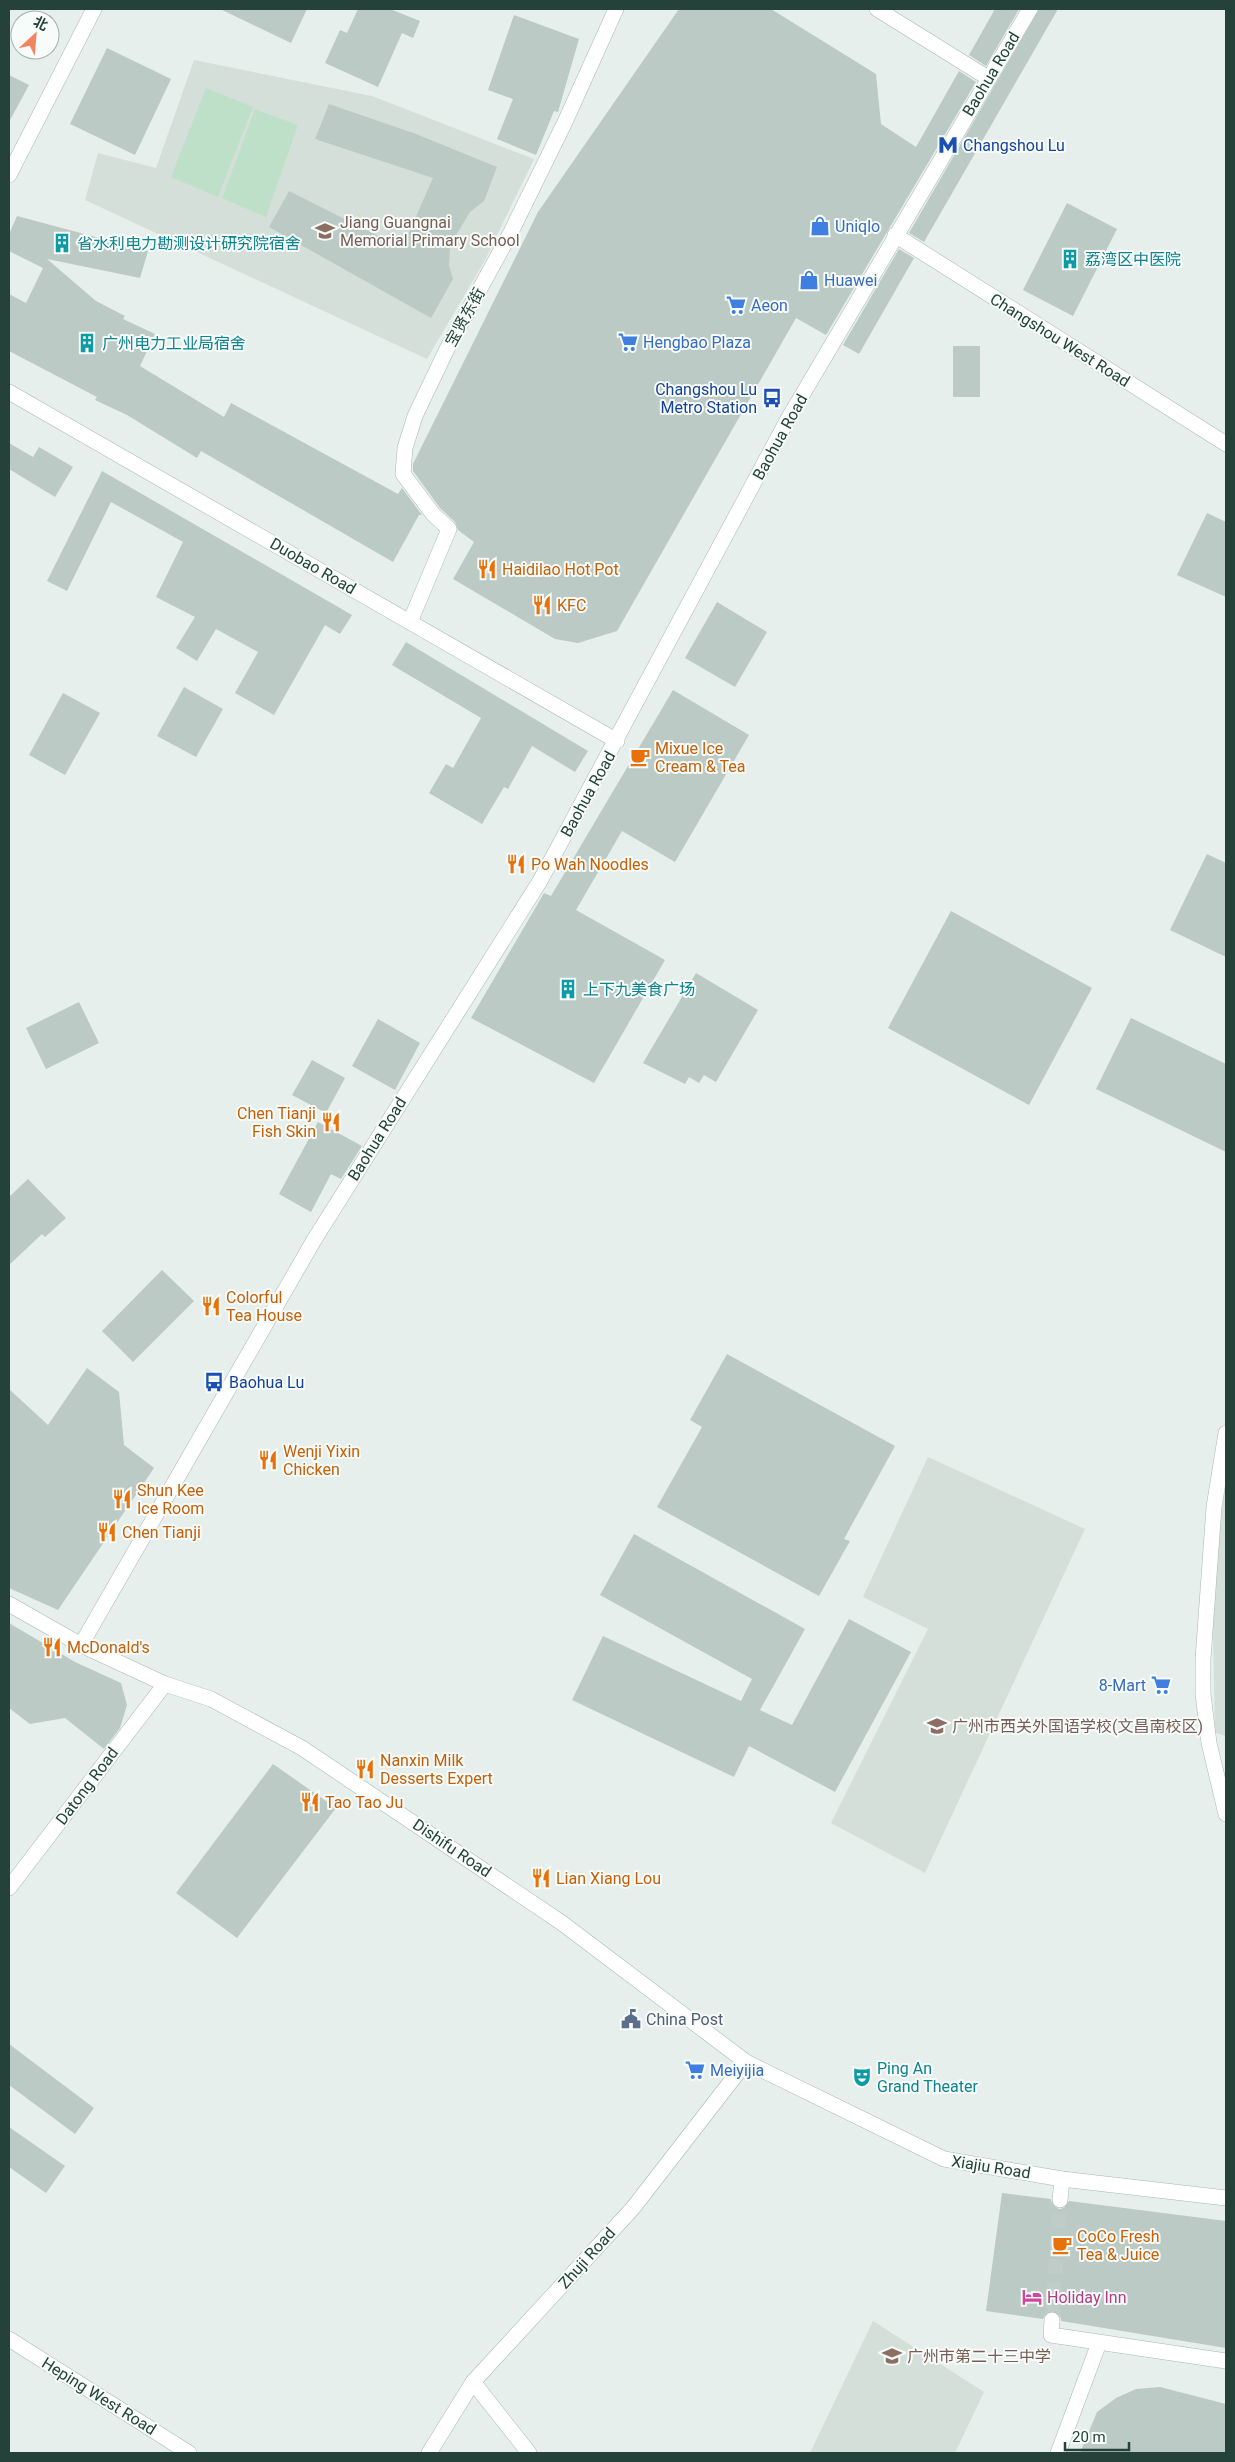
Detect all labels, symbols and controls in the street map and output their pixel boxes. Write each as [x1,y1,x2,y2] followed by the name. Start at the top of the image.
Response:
[10,10,60,60] north arrow
[31,13,50,34] text: 北
[958,28,1024,120] street label: Baohua Road
[937,134,959,156] metro station icon: Changshou Lu
[963,136,1065,155] place label: Changshou Lu
[340,213,520,250] place label: Jiang Guangnai Memorial Primary School
[809,215,831,237] shop icon: Uniqlo
[835,217,880,236] place label: Uniqlo
[314,220,336,242] school or university icon: Jiang Guangnai Memorial Primary School
[51,232,73,254] building icon: 省水利电力勘测设计研究院宿舍
[77,234,301,253] place label: 省水利电力勘测设计研究院宿舍
[1059,248,1081,270] building icon: 荔湾区中医院
[1085,250,1181,269] place label: 荔湾区中医院
[798,269,820,291] shop icon: Huawei
[824,271,877,290] place label: Huawei
[441,284,489,350] street label: 宝贤东街
[987,289,1133,391] street label: Changshou West Road
[725,294,747,316] supermarket icon: Aeon
[751,296,788,315] place label: Aeon
[617,331,639,353] supermarket icon: Hengbao Plaza
[76,332,98,354] building icon: 广州电力工业局宿舍
[643,333,751,352] place label: Hengbao Plaza
[102,334,246,353] place label: 广州电力工业局宿舍
[655,380,757,417] place label: Changshou Lu Metro Station
[761,387,783,409] bus stop icon: Changshou Lu Metro Station
[749,391,811,483] street label: Baohua Road
[267,534,359,598] street label: Duobao Road
[476,558,498,580] restaurant icon: Haidilao Hot Pot
[502,560,619,579] place label: Haidilao Hot Pot
[531,594,553,616] restaurant icon: KFC
[557,596,586,615] place label: KFC
[655,739,745,776] place label: Mixue Ice Cream & Tea
[629,746,651,768] cafe icon: Mixue Ice Cream & Tea
[557,748,619,840] street label: Baohua Road
[505,853,527,875] restaurant icon: Po Wah Noodles
[531,855,649,874] place label: Po Wah Noodles
[557,978,579,1000] building icon: 上下九美食广场
[583,980,695,999] place label: 上下九美食广场
[344,1094,410,1184] street label: Baohua Road
[237,1104,316,1141] place label: Chen Tianji Fish Skin
[320,1111,342,1133] restaurant icon: Chen Tianji Fish Skin
[226,1288,302,1325] place label: Colorful Tea House
[200,1295,222,1317] restaurant icon: Colorful Tea House
[203,1371,225,1393] bus stop icon: Baohua Lu
[229,1373,304,1392] place label: Baohua Lu
[283,1442,360,1479] place label: Wenji Yixin Chicken
[257,1449,279,1471] restaurant icon: Wenji Yixin Chicken
[137,1481,204,1518] place label: Shun Kee Ice Room
[111,1488,133,1510] restaurant icon: Shun Kee Ice Room
[96,1521,118,1543] restaurant icon: Chen Tianji
[122,1523,201,1542] place label: Chen Tianji
[41,1636,63,1658] restaurant icon: McDonald's
[67,1638,150,1657] place label: McDonald's
[1150,1674,1172,1696] supermarket icon: 8-Mart
[1099,1676,1146,1695] place label: 8-Mart
[926,1715,948,1737] school or university icon: 广州市西关外国语学校(文昌南校区)
[952,1717,1203,1736] place label: 广州市西关外国语学校(文昌南校区)
[52,1744,122,1828] street label: Datong Road
[380,1751,493,1788] place label: Nanxin Milk Desserts Expert
[354,1758,376,1780] restaurant icon: Nanxin Milk Desserts Expert
[299,1791,321,1813] restaurant icon: Tao Tao Ju
[325,1793,403,1812] place label: Tao Tao Ju
[409,1815,495,1881] street label: Dishifu Road
[530,1867,552,1889] restaurant icon: Lian Xiang Lou
[556,1869,661,1888] place label: Lian Xiang Lou
[620,2008,642,2030] public building icon: China Post
[646,2010,723,2029] place label: China Post
[684,2059,706,2081] supermarket icon: Meiyijia
[877,2059,978,2096] place label: Ping An Grand Theater
[710,2061,764,2080] place label: Meiyijia
[851,2066,873,2088] theatre icon: Ping An Grand Theater
[950,2151,1032,2183] street label: Xiajiu Road
[555,2224,619,2292] street label: Zhuji Road
[1077,2227,1160,2264] place label: CoCo Fresh Tea & Juice
[1051,2234,1073,2256] cafe icon: CoCo Fresh Tea & Juice
[1021,2286,1043,2308] hotel icon: Holiday Inn
[1047,2288,1127,2307] place label: Holiday Inn
[881,2345,903,2367] school or university icon: 广州市第二十三中学
[907,2347,1051,2366] place label: 广州市第二十三中学
[38,2353,160,2439] street label: Heping West Road
[1065,2420,1129,2452] scale bar
[1072,2428,1106,2446] text: 20 m

